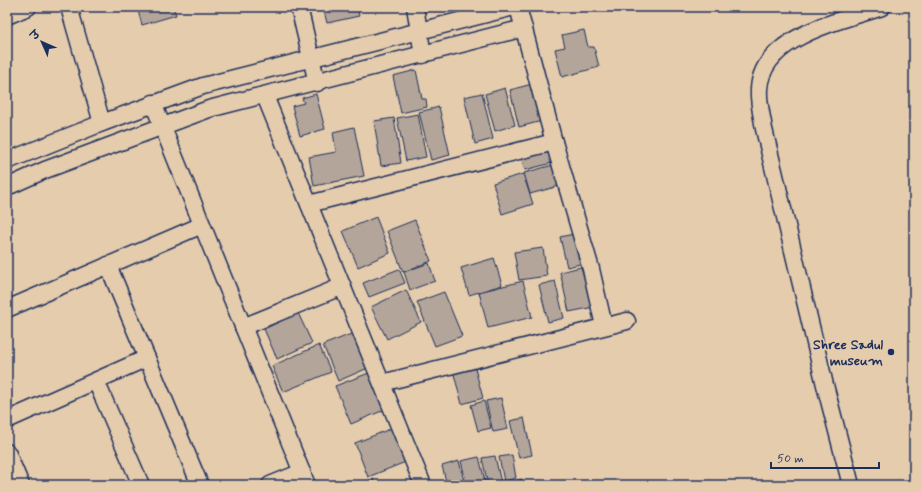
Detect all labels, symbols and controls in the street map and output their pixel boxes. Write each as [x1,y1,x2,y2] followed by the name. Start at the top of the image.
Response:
[22,22,62,62] north arrow
[27,27,44,44] text: उ
[813,336,883,370] place label: Shree Sadul museum
[886,347,896,357] marker: Shree Sadul museum
[771,444,879,470] scale bar
[777,451,804,467] text: 50 m

